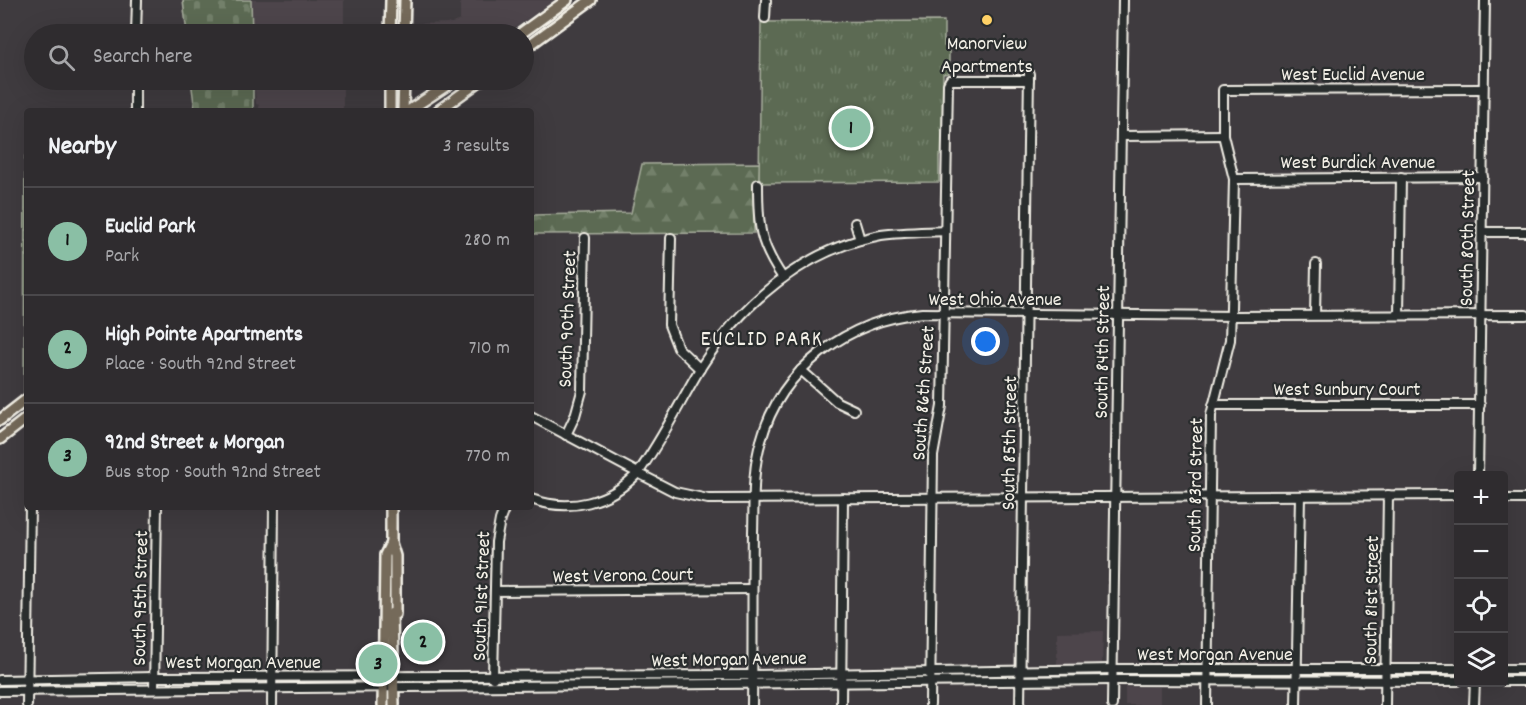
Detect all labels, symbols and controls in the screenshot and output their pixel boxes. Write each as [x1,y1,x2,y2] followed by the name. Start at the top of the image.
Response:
[980,13,994,27] marker: Manorview Apartments
[24,24,534,90] search box
[941,31,1033,82] place label: Manorview Apartments
[45,41,78,74] icon: search
[93,42,192,73] text: Search here
[1281,62,1425,90] street label: West Euclid Avenue
[832,106,870,150] pin: 1
[48,129,116,166] text: Nearby
[443,133,510,161] text: 3 results
[1281,150,1436,178] street label: West Burdick Avenue
[1454,170,1484,306] street label: South 80th Street
[105,212,195,243] text: Euclid Park
[65,227,70,255] text: 1
[464,227,510,255] text: 280 m
[105,243,139,271] text: Park
[553,250,585,388] street label: South 90th Street
[1089,285,1119,419] street label: South 84th Street
[928,287,1062,315] street label: West Ohio Avenue
[105,320,303,351] text: High Pointe Apartments
[700,325,824,356] district label: EUCLID PARK
[906,325,944,462] street label: South 86th Street
[971,327,1000,356] your location
[63,335,72,363] text: 2
[469,335,510,363] text: 710 m
[105,351,296,379] text: Place · South 92nd Street
[996,376,1026,511] street label: South 85th Street
[1274,377,1420,405] street label: West Sunbury Court
[1182,418,1212,552] street label: South 83rd Street
[105,428,284,459] text: 92nd Street & Morgan
[63,443,72,471] text: 3
[465,443,510,471] text: 770 m
[105,459,321,487] text: Bus stop · South 92nd Street
[1454,471,1508,687] map controls
[1454,471,1508,525] button: +
[1454,525,1508,579] button: −
[127,530,157,666] street label: South 95th Street
[467,531,499,662] street label: South 91st Street
[1358,535,1388,665] street label: South 81st Street
[552,562,694,592] street label: West Verona Court
[1454,579,1508,633] button: locate
[404,620,442,664] pin: 2
[1454,633,1508,687] button: layers
[358,642,398,686] pin: 3
[1137,642,1293,670] street label: West Morgan Avenue
[651,646,807,676] street label: West Morgan Avenue
[165,650,321,678] street label: West Morgan Avenue

